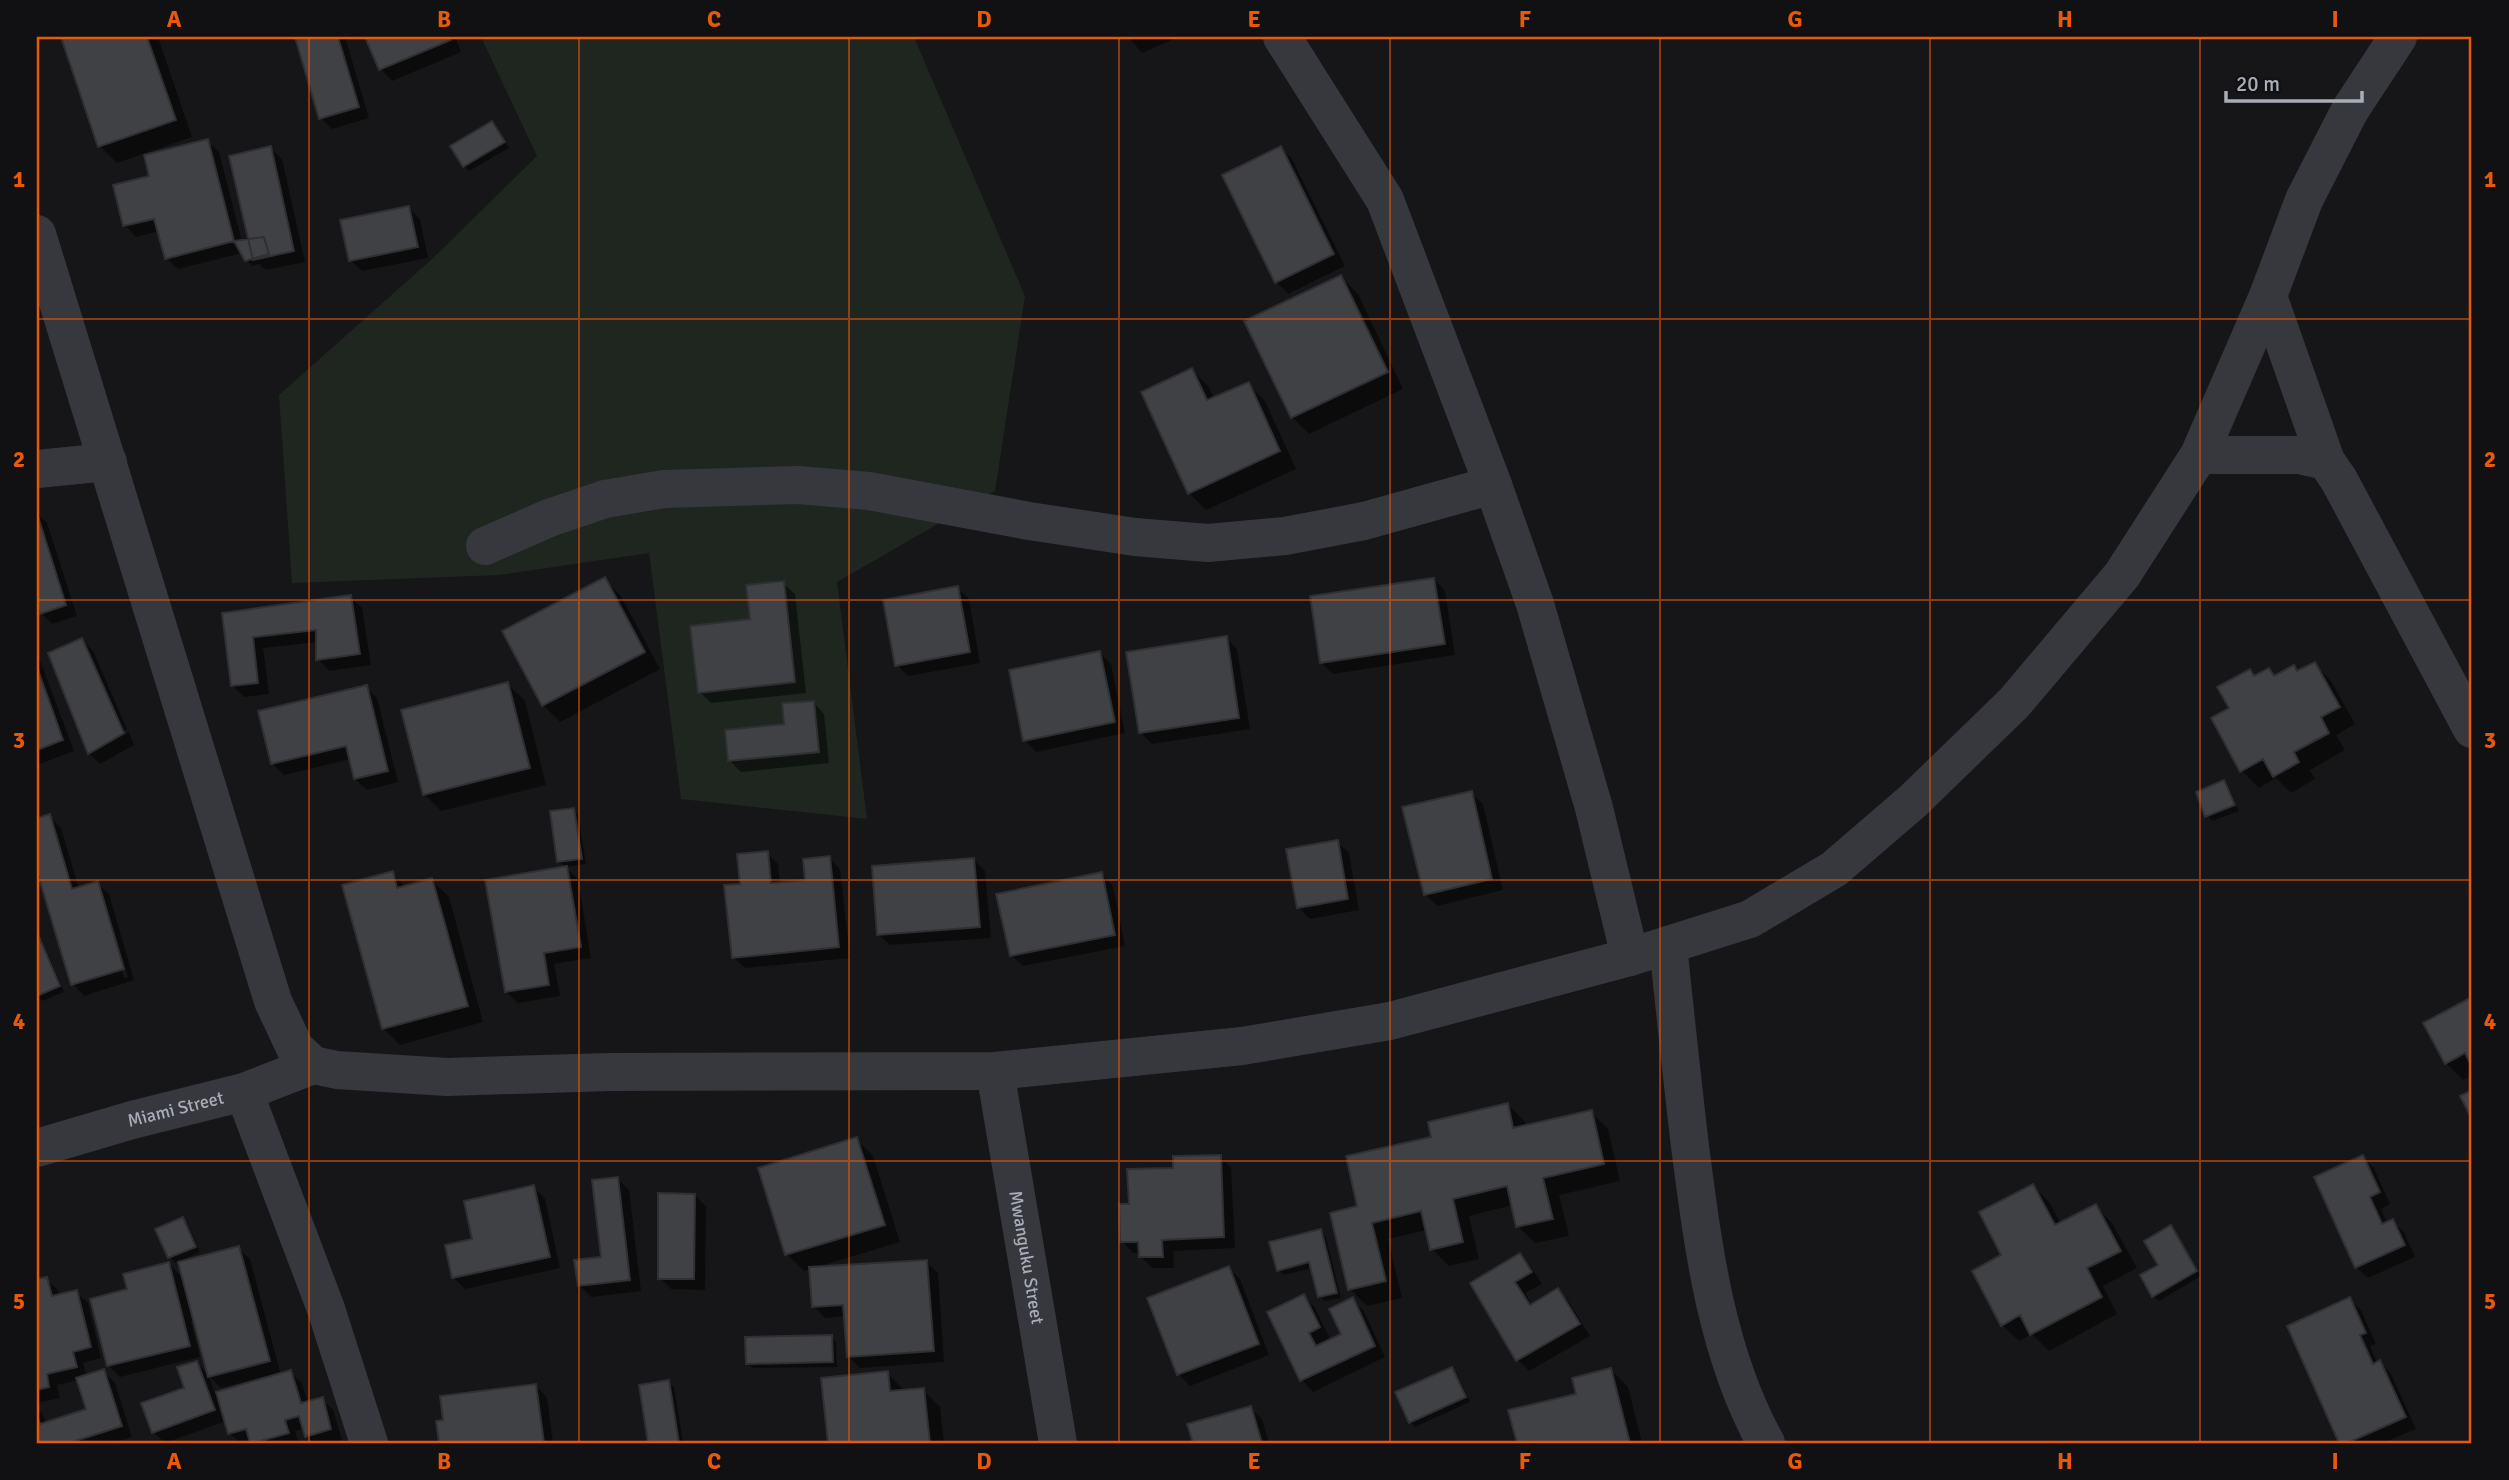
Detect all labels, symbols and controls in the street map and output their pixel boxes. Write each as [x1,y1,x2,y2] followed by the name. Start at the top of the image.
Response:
[167,5,182,34] text: A
[437,5,451,34] text: B
[707,5,721,34] text: C
[976,5,992,34] text: D
[1247,5,1261,34] text: E
[1519,5,1531,34] text: F
[1787,5,1803,34] text: G
[2057,5,2073,34] text: H
[2331,5,2339,34] text: I
[2226,60,2362,104] scale bar
[2236,71,2280,97] text: 20 m
[13,165,25,194] text: 1
[2484,165,2496,194] text: 1
[13,445,25,474] text: 2
[2484,445,2496,474] text: 2
[13,726,25,755] text: 3
[2484,726,2496,755] text: 3
[13,1007,25,1036] text: 4
[2484,1007,2496,1036] text: 4
[125,1086,226,1132] street label: Miami Street
[1004,1189,1049,1326] street label: Mwanguku Street
[13,1287,25,1316] text: 5
[2484,1287,2496,1316] text: 5
[167,1447,182,1476] text: A
[437,1447,451,1476] text: B
[707,1447,721,1476] text: C
[976,1447,992,1476] text: D
[1247,1447,1261,1476] text: E
[1519,1447,1531,1476] text: F
[1787,1447,1803,1476] text: G
[2057,1447,2073,1476] text: H
[2331,1447,2339,1476] text: I

